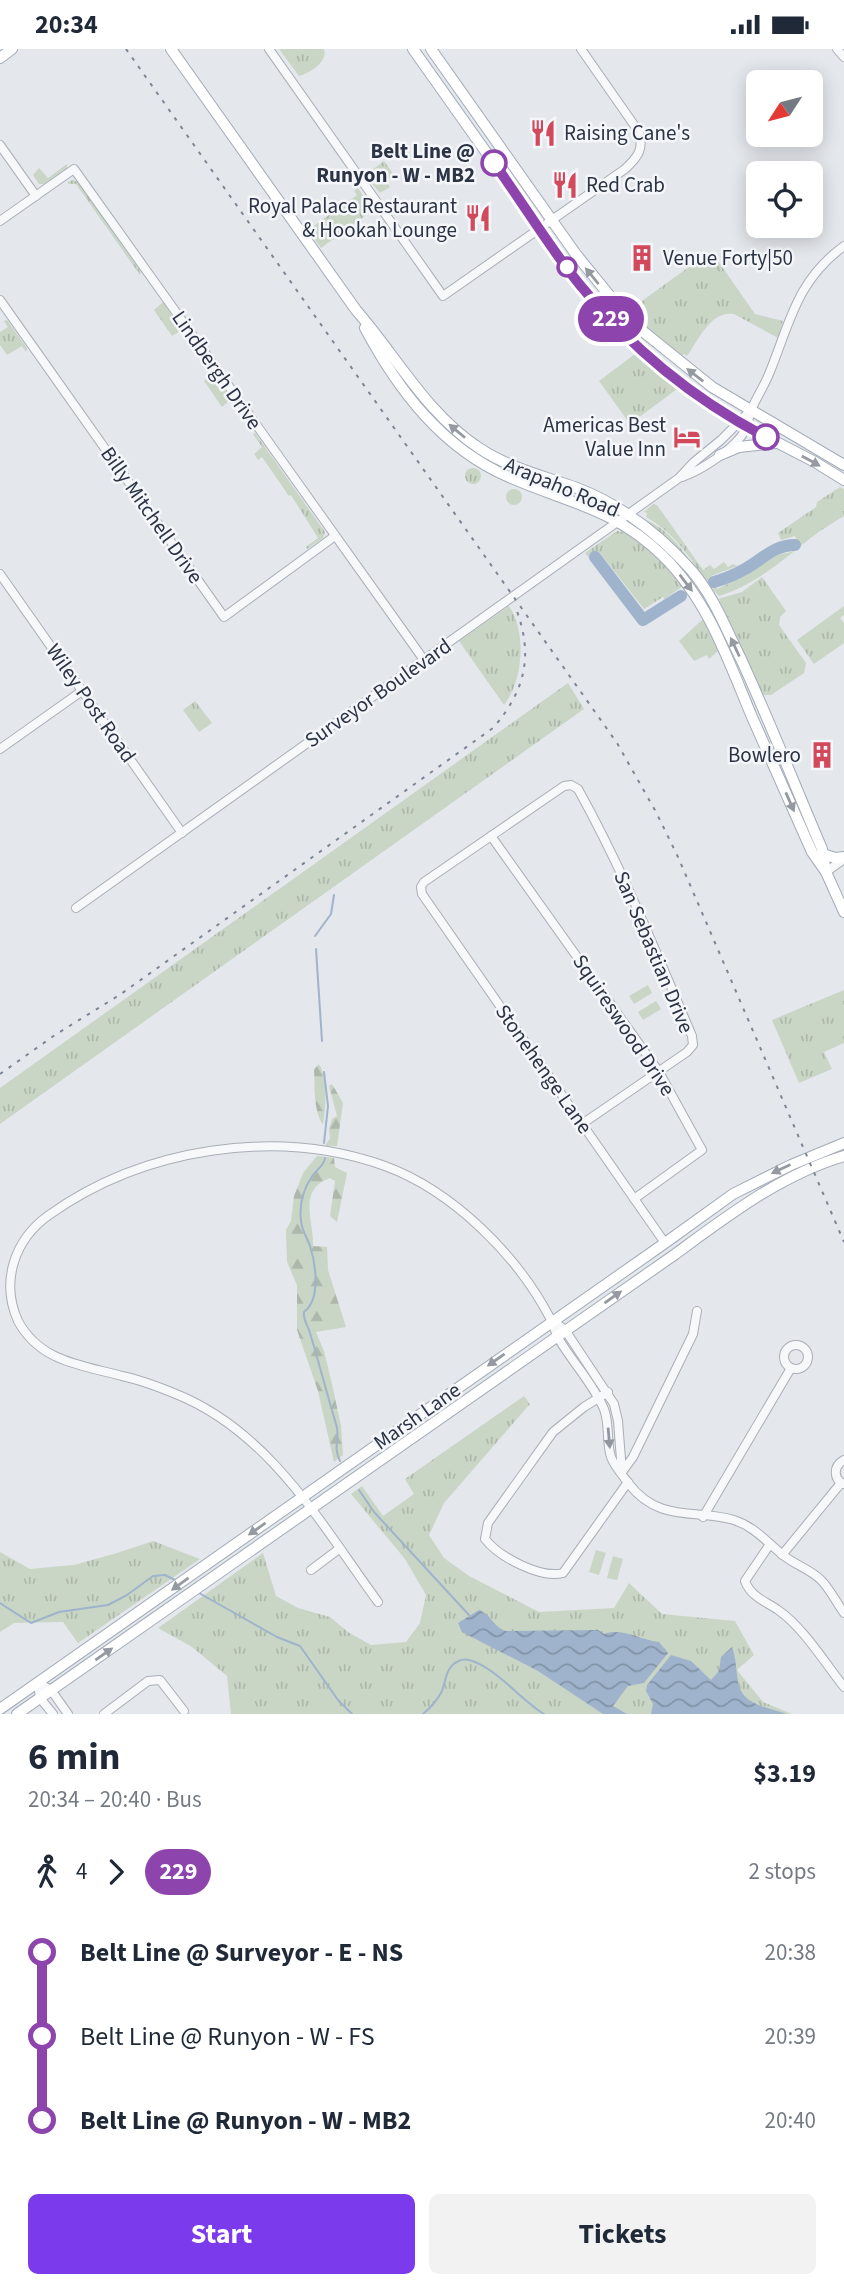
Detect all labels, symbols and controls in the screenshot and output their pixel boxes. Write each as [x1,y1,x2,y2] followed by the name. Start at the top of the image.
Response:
[35,6,98,43] text: 20:34
[746,70,822,147] north arrow
[746,70,823,238] map controls
[528,118,558,148] restaurant icon: Raising Cane's
[564,118,690,148] place label: Raising Cane's
[316,136,475,190] place label: Belt Line @ Runyon - W - MB2
[481,150,507,176] marker: Belt Line @ Runyon - W - MB2
[746,161,823,238] button: locate
[550,170,580,200] restaurant icon: Red Crab
[586,170,665,200] place label: Red Crab
[248,191,457,245] place label: Royal Palace Restaurant & Hookah Lounge
[463,203,493,233] restaurant icon: Royal Palace Restaurant & Hookah Lounge
[627,243,657,273] building icon: Venue Forty|50
[663,243,793,273] place label: Venue Forty|50
[557,257,577,277] unlabelled marker
[585,267,600,285] one-way arrow
[571,296,651,342] line badge: 229
[592,301,630,336] text: 229
[165,304,269,436] street label: Lindbergh Drive
[687,367,705,382] one-way arrow
[543,410,666,464] place label: Americas Best Value Inn
[672,422,702,452] hotel icon: Americas Best Value Inn
[449,424,466,439] one-way arrow
[753,424,779,450] unlabelled marker
[93,440,211,590] street label: Billy Mitchell Drive
[500,449,624,525] street label: Arapaho Road
[801,454,821,466] one-way arrow
[679,574,694,592] one-way arrow
[299,631,457,755] street label: Surveyor Boulevard
[39,637,143,769] street label: Wiley Post Road
[729,637,741,657] one-way arrow
[728,740,801,770] place label: Bowlero
[807,740,837,770] building icon: Bowlero
[784,792,796,812] one-way arrow
[606,866,702,1038] street label: San Sebastian Drive
[565,948,683,1102] street label: Squireswood Drive
[488,998,600,1140] street label: Stonehenge Lane
[771,1164,791,1175] one-way arrow
[604,1290,622,1304] one-way arrow
[487,1353,505,1367] one-way arrow
[367,1375,467,1457] street label: Marsh Lane
[604,1428,615,1450] one-way arrow
[248,1522,266,1536] one-way arrow
[171,1577,189,1591] one-way arrow
[95,1647,113,1661] one-way arrow
[28,1730,120,1784] text: 6 min
[753,1755,816,1792] text: $3.19
[28,1783,202,1816] text: 20:34 – 20:40 · Bus
[28,1853,66,1891] icon: walk
[97,1853,135,1891] icon: forward
[159,1854,197,1889] text: 229
[76,1855,87,1888] text: 4
[749,1855,816,1888] text: 2 stops
[80,1934,403,1971] text: Belt Line @ Surveyor - E - NS
[765,1936,816,1969] text: 20:38
[80,2018,375,2055] text: Belt Line @ Runyon - W - FS
[765,2020,816,2053] text: 20:39
[80,2102,411,2139] text: Belt Line @ Runyon - W - MB2
[765,2104,816,2137] text: 20:40
[28,2194,415,2274] button: Start
[429,2194,816,2274] button: Tickets

